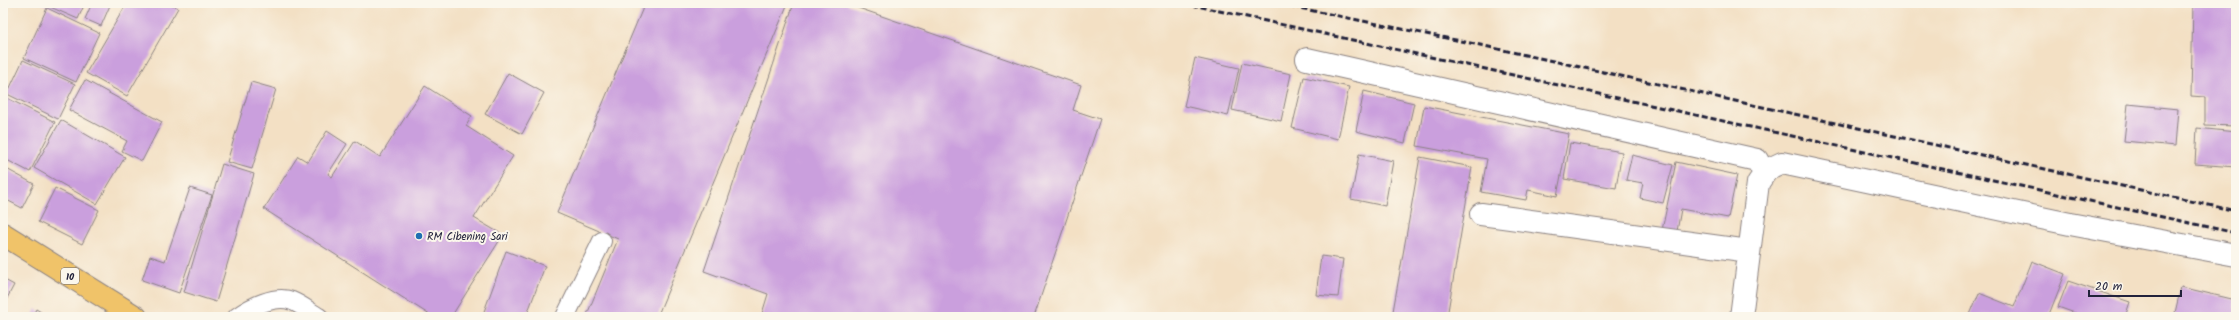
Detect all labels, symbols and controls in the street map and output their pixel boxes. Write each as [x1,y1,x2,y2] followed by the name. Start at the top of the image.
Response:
[427,228,508,246] place label: RM Cibening Sari
[414,231,424,241] marker: RM Cibening Sari
[61,268,79,284] road number: 10
[2089,272,2181,298] scale bar
[2095,277,2123,296] text: 20 m

